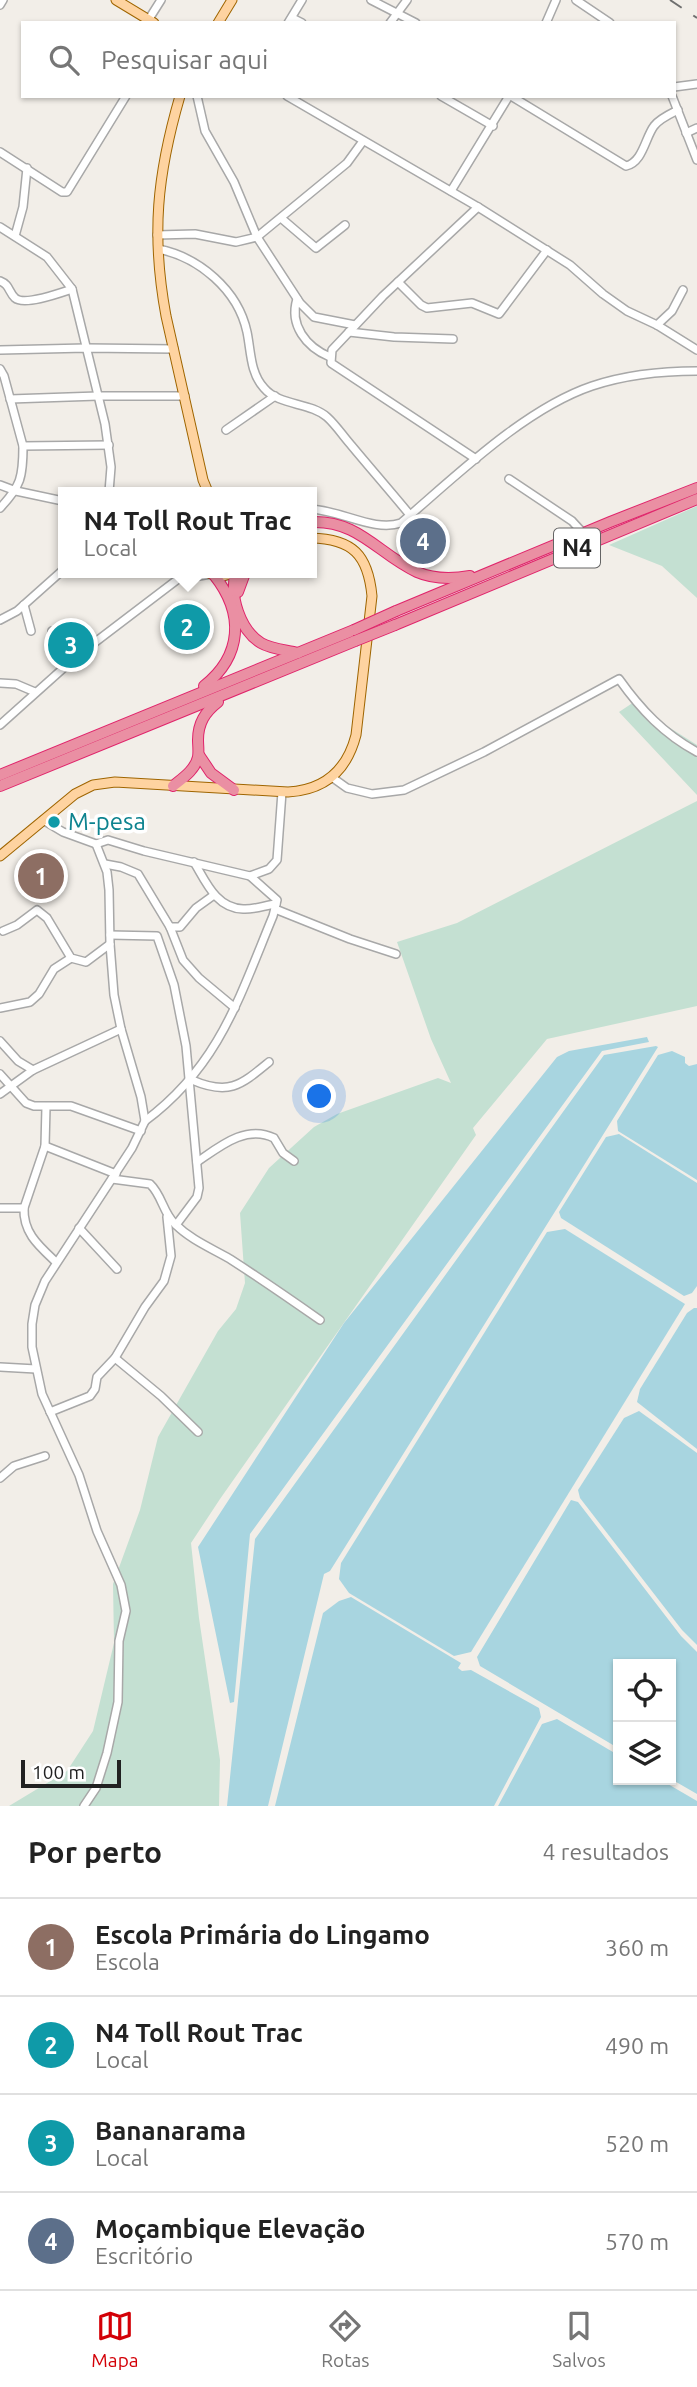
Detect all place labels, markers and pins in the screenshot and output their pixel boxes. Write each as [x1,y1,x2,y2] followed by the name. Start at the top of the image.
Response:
[400,515,446,567] pin: 4
[164,601,210,653] pin: 2
[48,619,94,671] pin: 3
[68,808,146,835] place label: M-pesa
[46,814,62,830] marker: M-pesa
[18,850,64,902] pin: 1

